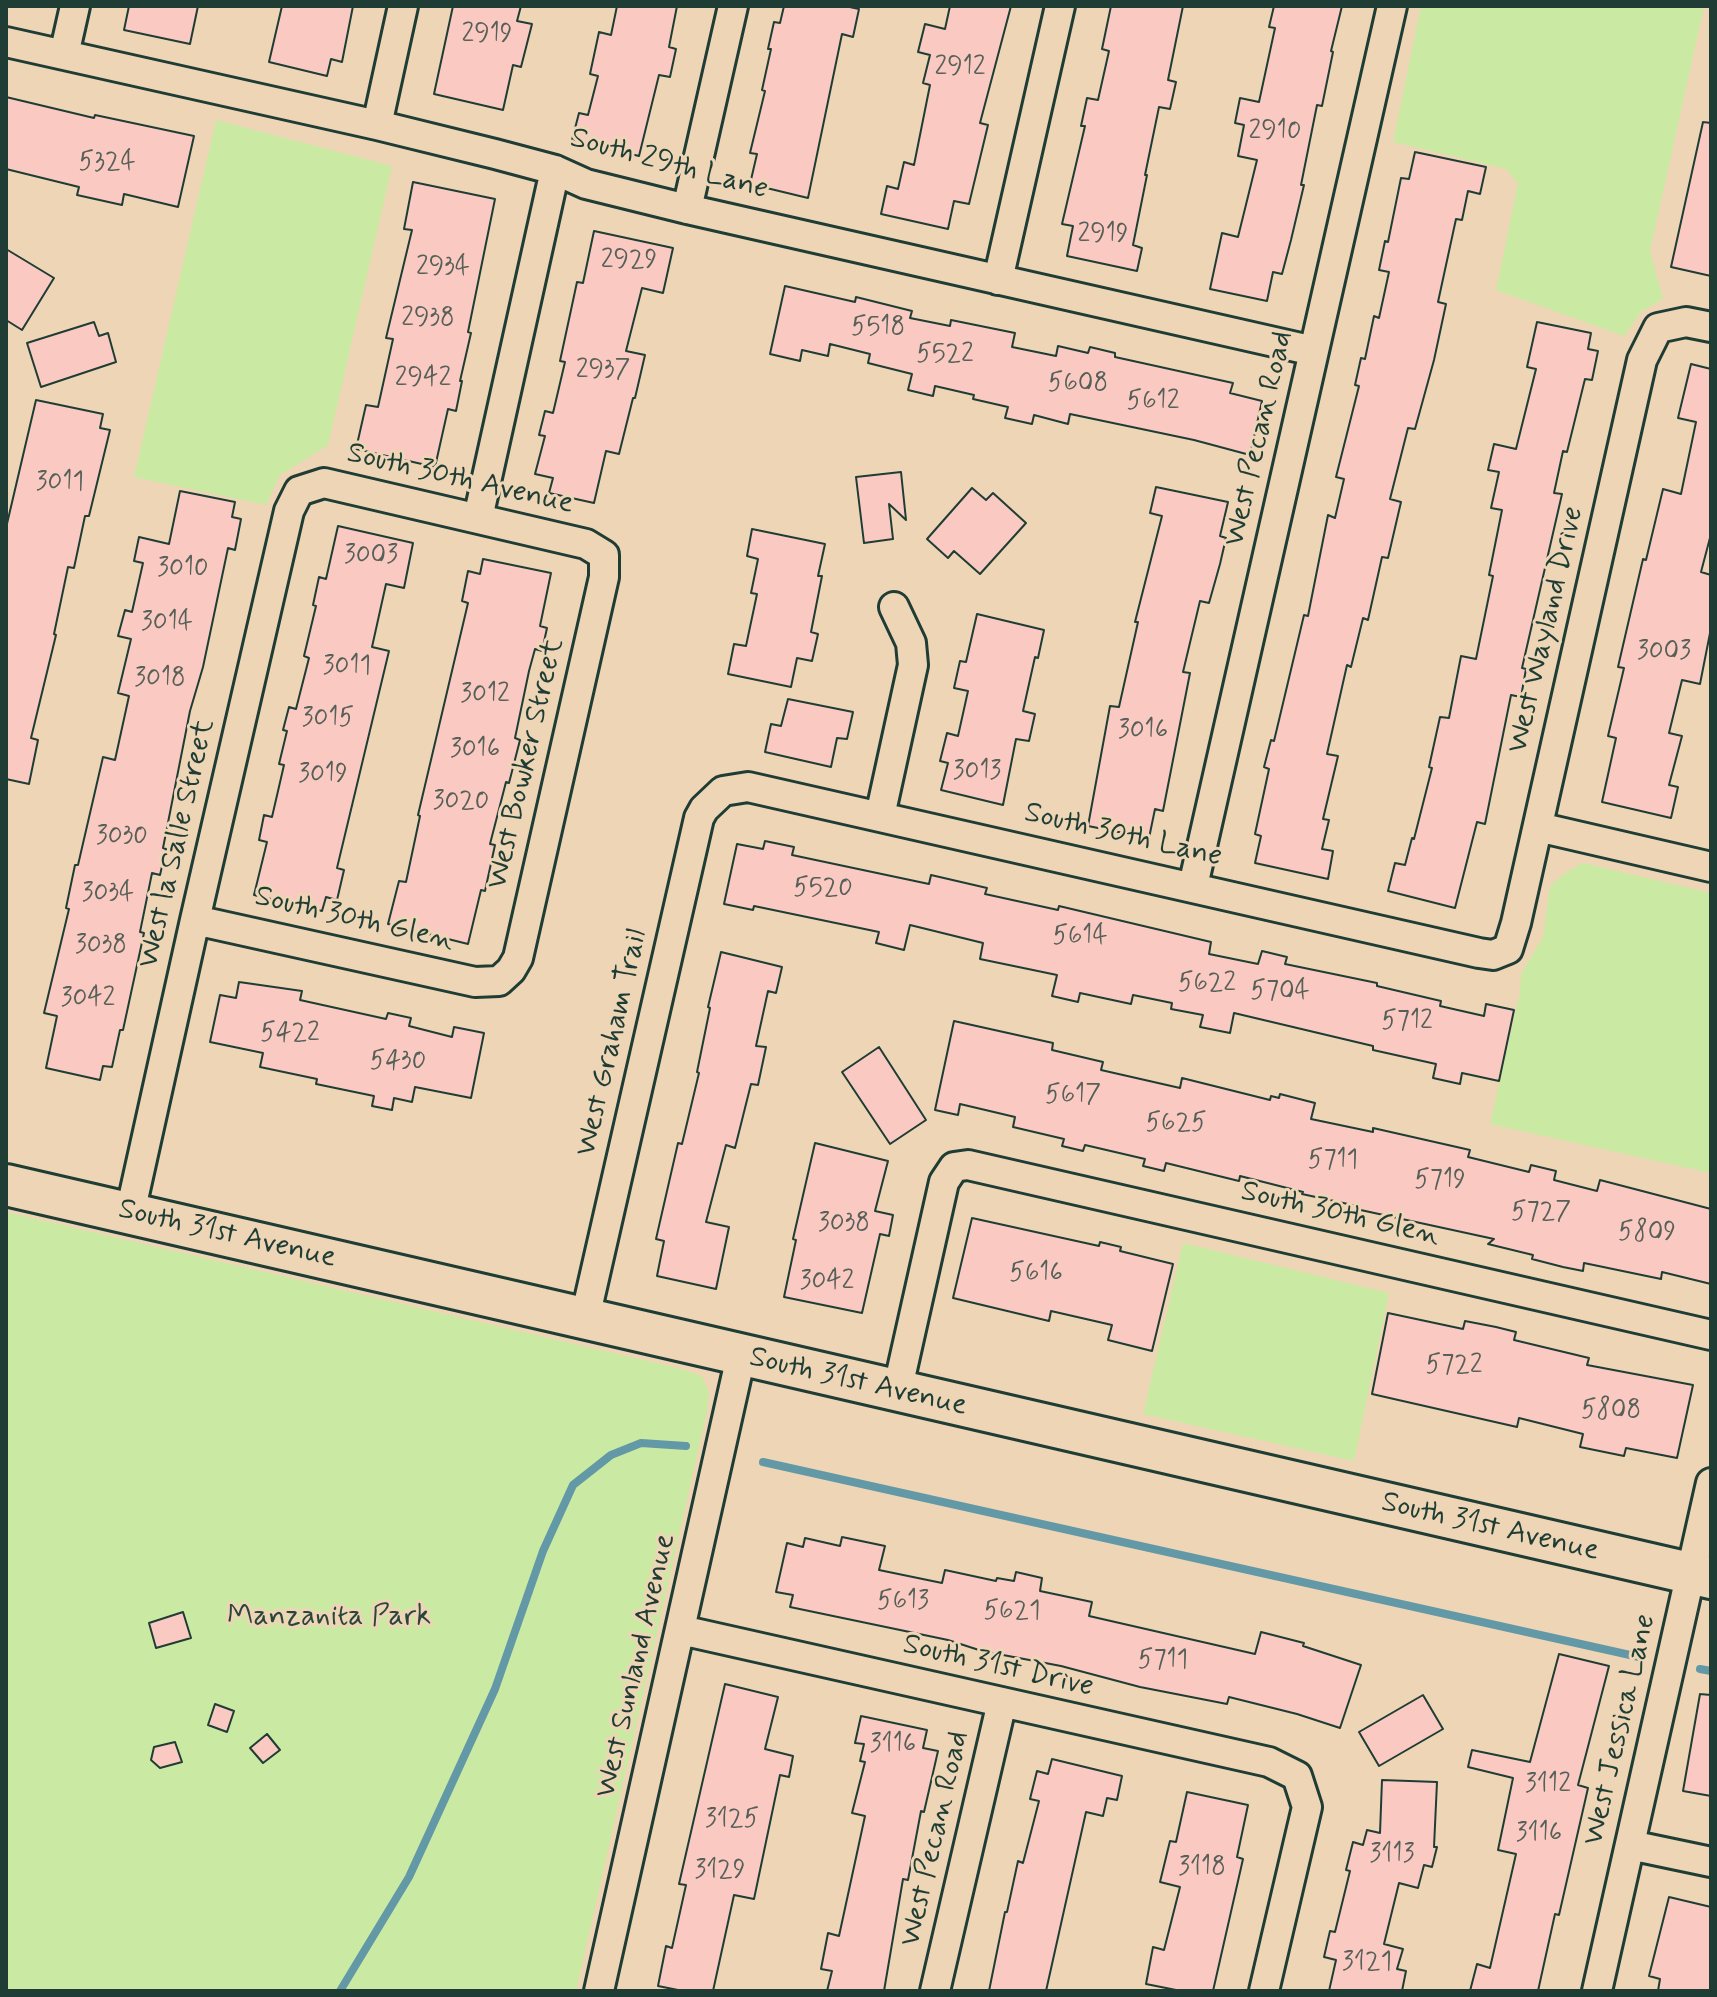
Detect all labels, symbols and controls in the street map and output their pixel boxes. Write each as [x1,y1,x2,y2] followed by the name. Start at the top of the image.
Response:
[461,20,513,52] house number: 2919
[934,53,986,85] house number: 2912
[1249,117,1301,149] house number: 2910
[566,121,772,209] street label: South 29th Lane
[78,148,136,180] house number: 5324
[1077,220,1129,252] house number: 2919
[601,246,657,278] house number: 2929
[416,253,470,285] house number: 2934
[401,304,455,336] house number: 2938
[851,313,905,345] house number: 5518
[1218,328,1302,550] street label: West Pecan Road
[916,340,974,372] house number: 5522
[576,356,630,388] house number: 2937
[395,364,451,396] house number: 2942
[1048,369,1108,401] house number: 5608
[1127,387,1179,419] house number: 5612
[343,436,577,524] street label: South 30th Avenue
[36,468,84,500] house number: 3011
[1501,503,1593,757] street label: West Wayland Drive
[344,541,398,573] house number: 3003
[157,554,209,586] house number: 3010
[141,608,193,640] house number: 3014
[481,635,573,893] street label: West Bowker Street
[1637,637,1691,669] house number: 3003
[323,652,371,684] house number: 3011
[134,664,186,696] house number: 3018
[460,680,510,712] house number: 3012
[302,704,354,736] house number: 3015
[132,716,224,972] street label: West la Salle Street
[1118,716,1168,748] house number: 3016
[450,735,500,767] house number: 3016
[953,757,1001,789] house number: 3013
[298,760,348,792] house number: 3019
[433,787,489,819] house number: 3020
[1021,796,1225,876] street label: South 30th Lane
[96,822,148,854] house number: 3030
[793,874,853,906] house number: 5520
[82,879,134,911] house number: 3034
[251,880,457,960] street label: South 30th Glen
[1052,922,1108,954] house number: 5614
[569,926,657,1160] street label: West Graham Trail
[75,931,127,963] house number: 3038
[1178,969,1236,1001] house number: 5622
[1250,977,1310,1009] house number: 5704
[61,984,115,1016] house number: 3042
[1381,1007,1433,1039] house number: 5712
[260,1019,320,1051] house number: 5422
[370,1047,426,1079] house number: 5430
[1045,1081,1101,1113] house number: 5617
[1145,1109,1207,1141] house number: 5625
[1308,1146,1358,1178] house number: 5711
[1414,1166,1466,1198] house number: 5719
[1237,1175,1443,1255] street label: South 30th Glen
[115,1192,339,1278] street label: South 31st Avenue
[1511,1198,1571,1230] house number: 5727
[818,1209,870,1241] house number: 3038
[1618,1218,1676,1250] house number: 5809
[1009,1259,1063,1291] house number: 5616
[800,1267,854,1299] house number: 3042
[746,1340,970,1426] street label: South 31st Avenue
[1426,1351,1482,1383] house number: 5722
[1581,1396,1641,1428] house number: 5808
[1378,1485,1602,1571] street label: South 31st Avenue
[589,1530,685,1802] street label: West Sunland Avenue
[877,1587,929,1619] house number: 5613
[983,1597,1041,1629] house number: 5621
[227,1600,431,1636] park label: Manzanita Park
[1577,1611,1665,1849] street label: West Jessica Lane
[899,1628,1097,1706] street label: South 31st Drive
[1138,1646,1188,1678] house number: 5711
[894,1728,978,1950] street label: West Pecan Road
[870,1730,916,1762] house number: 3116
[1525,1770,1571,1802] house number: 3112
[705,1805,759,1837] house number: 3125
[1516,1819,1562,1851] house number: 3116
[1370,1840,1414,1872] house number: 3113
[1178,1853,1226,1885] house number: 3118
[694,1856,746,1888] house number: 3129
[1342,1948,1392,1980] house number: 3121

